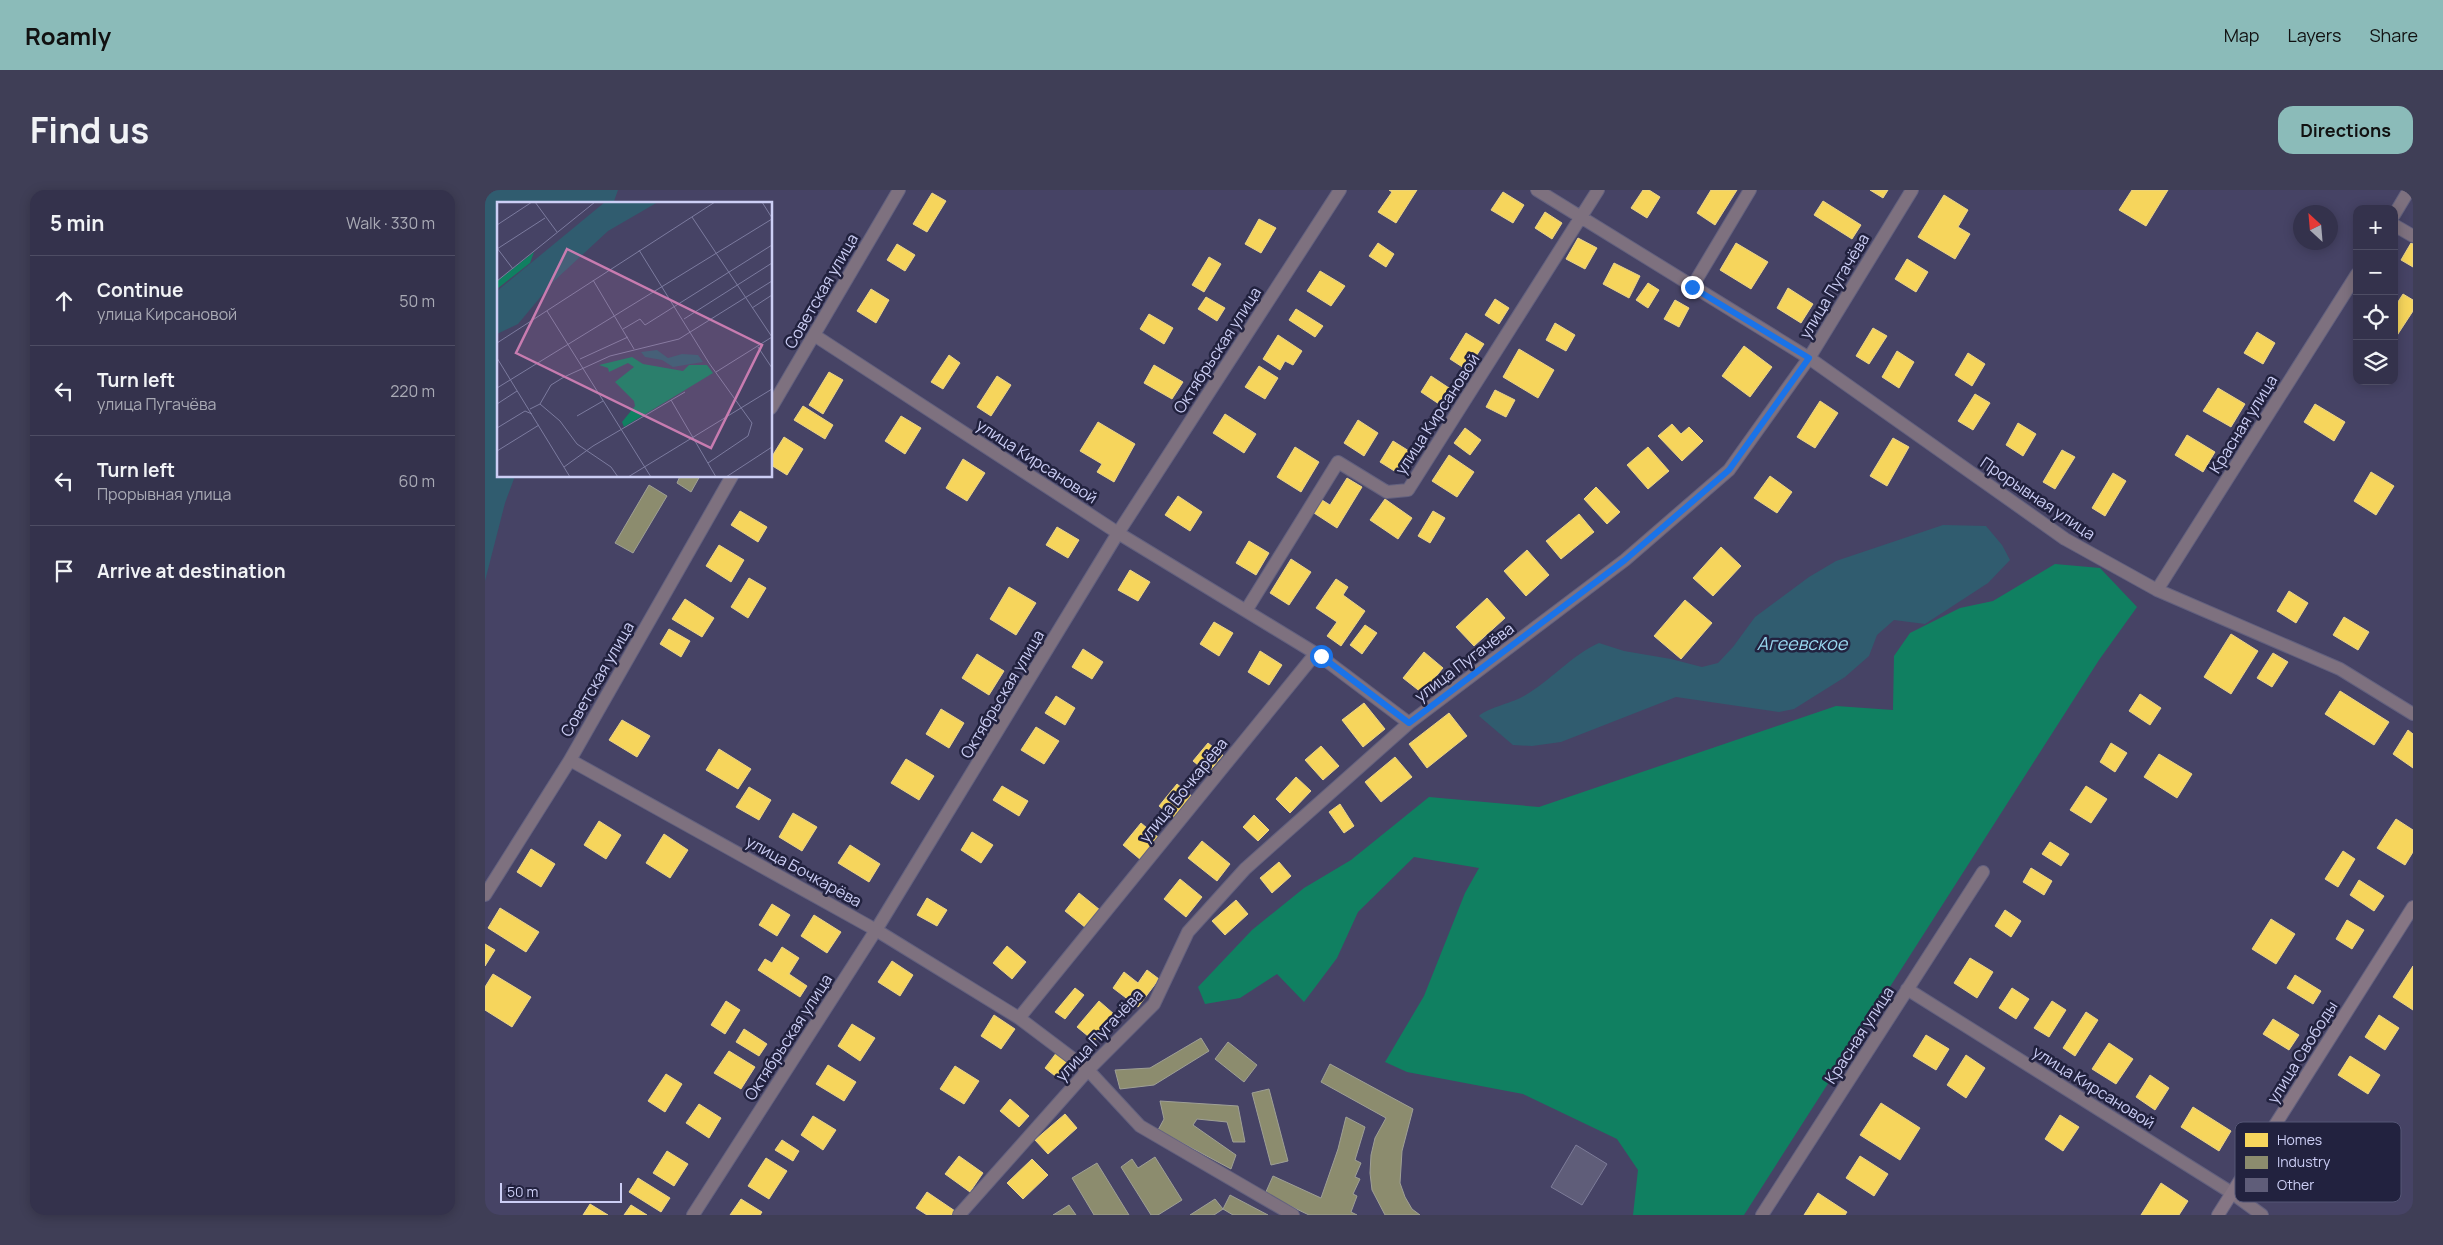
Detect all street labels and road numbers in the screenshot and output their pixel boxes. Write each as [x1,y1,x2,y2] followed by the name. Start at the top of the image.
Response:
[779,229,863,353] street label: Советская улица
[1794,229,1874,343] street label: улица Пугачёва
[1168,283,1266,417] street label: Октябрьская улица
[1390,349,1484,479] street label: улица Кирсановой
[2204,371,2282,477] street label: Красная улица
[972,414,1102,508] street label: улица Кирсановой
[1976,451,2100,545] street label: Прорывная улица
[555,617,639,741] street label: Советская улица
[1410,617,1518,707] street label: улица Пугачёва
[955,626,1049,762] street label: Октябрьская улица
[1134,733,1232,847] street label: улица Бочкарёва
[742,830,866,912] street label: улица Бочкарёва
[739,970,837,1104] street label: Октябрьская улица
[1819,982,1899,1088] street label: Красная улица
[1050,984,1148,1086] street label: улица Пугачёва
[2262,997,2342,1107] street label: улица Свободы
[2029,1041,2159,1133] street label: улица Кирсановой

